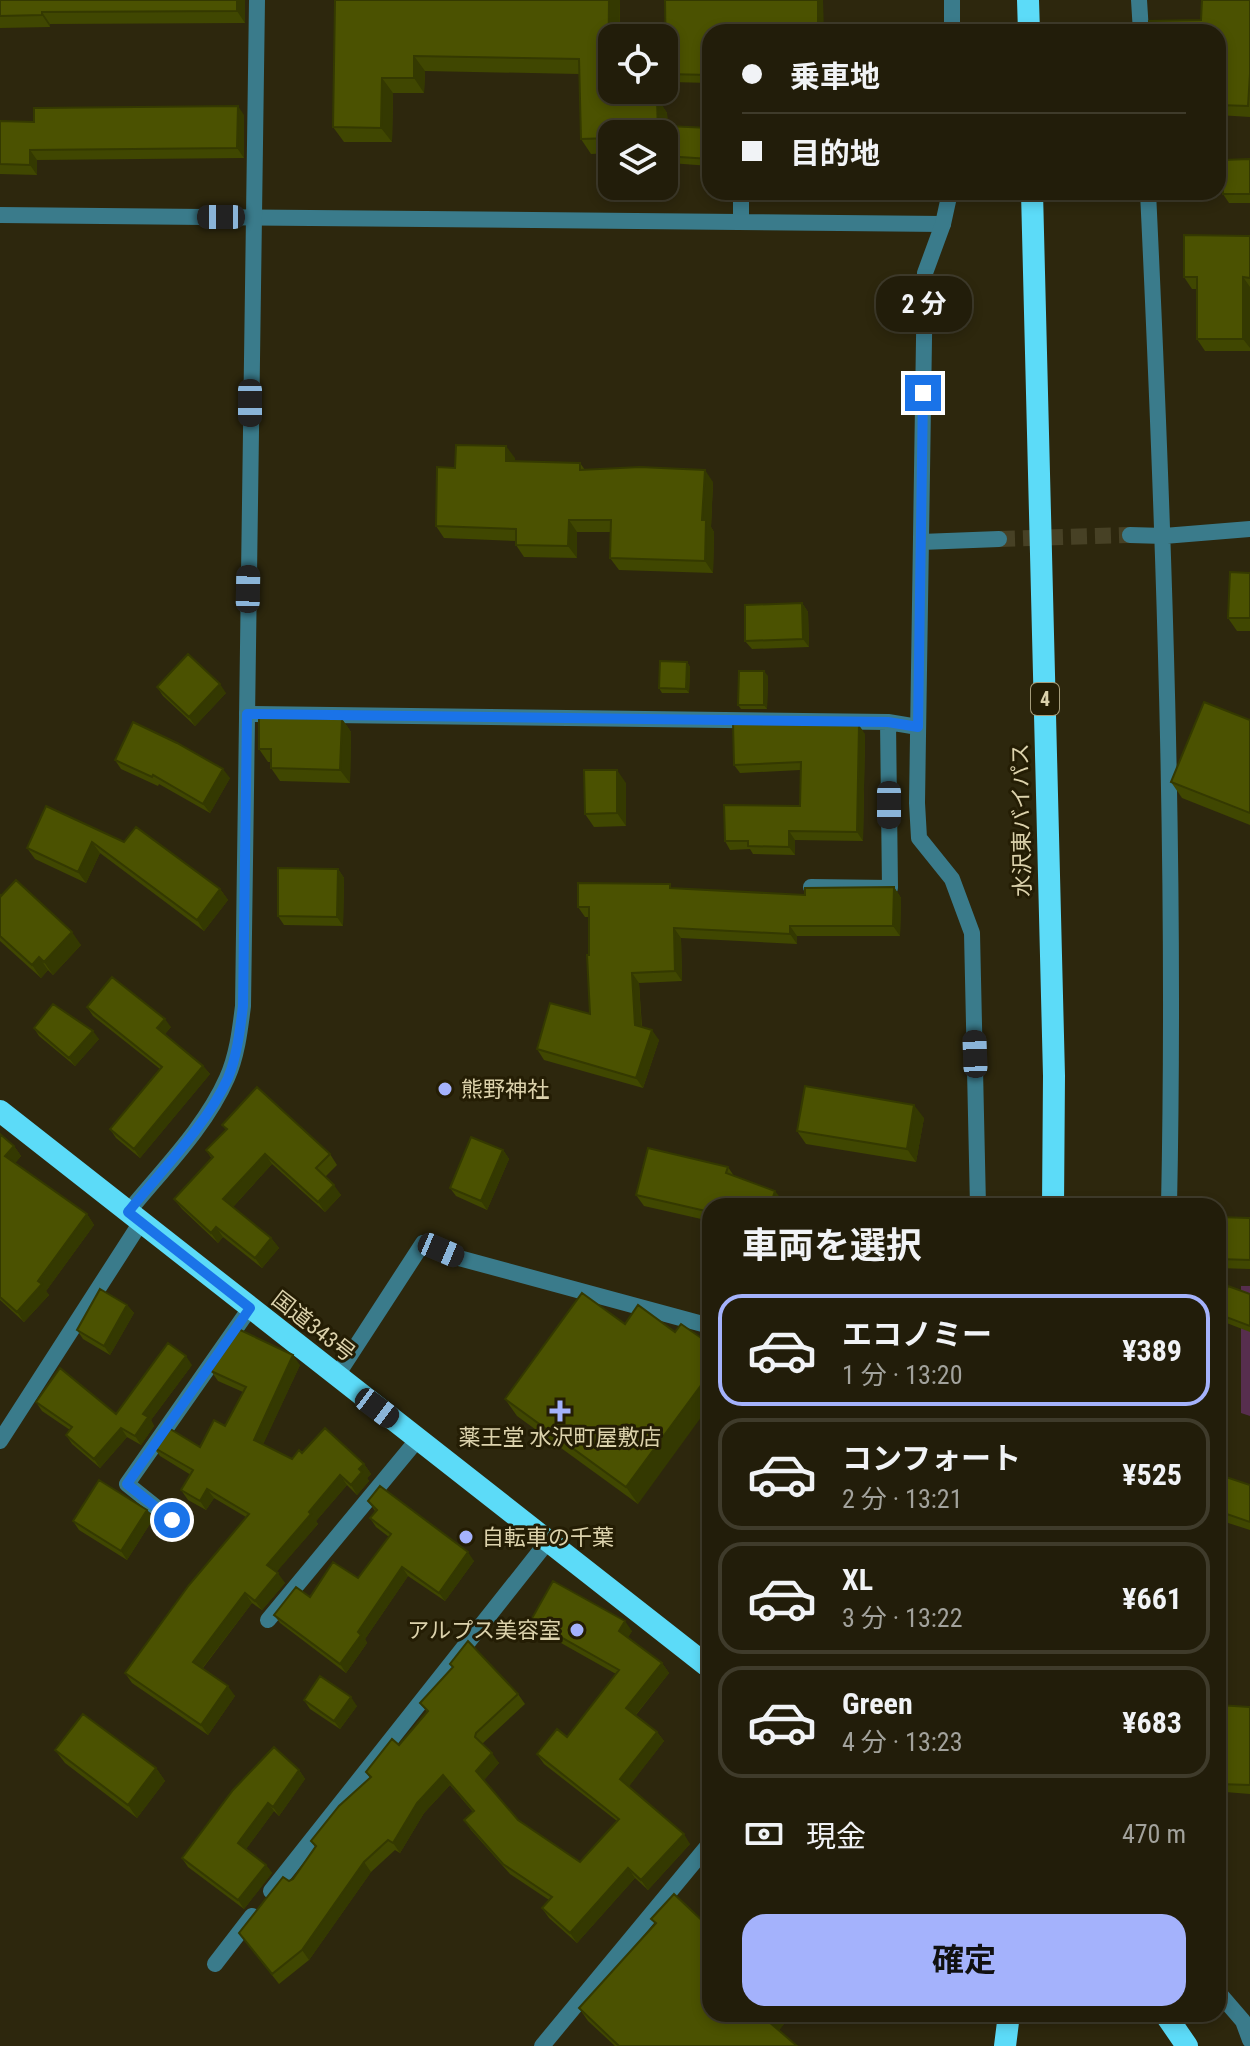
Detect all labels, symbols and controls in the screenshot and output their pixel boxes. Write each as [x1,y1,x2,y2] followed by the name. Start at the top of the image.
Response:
[598,24,678,200] map controls
[598,24,678,104] button: locate
[790,59,880,94] text: 乗車地
[598,120,678,200] button: layers
[790,136,880,171] text: 目的地
[197,205,245,229] car
[875,277,971,333] callout: 2 分
[901,289,947,319] text: 2 分
[905,375,941,411] route end
[238,379,262,427] car
[236,565,260,613] car
[1031,683,1059,715] road number: 4
[1008,743,1035,897] street label: 水沢東バイパス
[877,781,901,829] car
[962,1030,988,1078] car
[461,1077,549,1102] place label: 熊野神社
[436,1080,454,1098] marker: 熊野神社
[742,1225,922,1267] text: 車両を選択
[414,1230,468,1270] car
[267,1286,360,1367] street label: 国道343号
[746,1314,818,1386] icon: car
[842,1317,992,1352] text: エコノミー
[1122,1333,1182,1368] text: ¥389
[842,1360,962,1390] text: 1 分 · 13:20
[351,1384,403,1432] car
[551,1402,569,1420] marker: 薬王堂 水沢町屋敷店
[458,1425,662,1450] place label: 薬王堂 水沢町屋敷店
[746,1438,818,1510] icon: car
[842,1441,1021,1476] text: コンフォート
[1122,1457,1182,1492] text: ¥525
[842,1484,962,1514] text: 2 分 · 13:21
[154,1502,190,1538] route start
[482,1525,614,1550] place label: 自転車の千葉
[457,1528,475,1546] marker: 自転車の千葉
[746,1562,818,1634] icon: car
[842,1562,873,1597] text: XL
[1122,1581,1182,1616] text: ¥661
[842,1603,962,1633] text: 3 分 · 13:22
[407,1618,561,1643] place label: アルプス美容室
[568,1621,586,1639] marker: アルプス美容室
[746,1686,818,1758] icon: car
[842,1686,913,1721] text: Green
[1122,1705,1182,1740] text: ¥683
[842,1727,962,1757] text: 4 分 · 13:23
[742,1812,786,1856] icon: cash
[806,1819,866,1854] text: 現金
[1122,1819,1186,1849] text: 470 m
[742,1914,1186,2006] button: 確定

